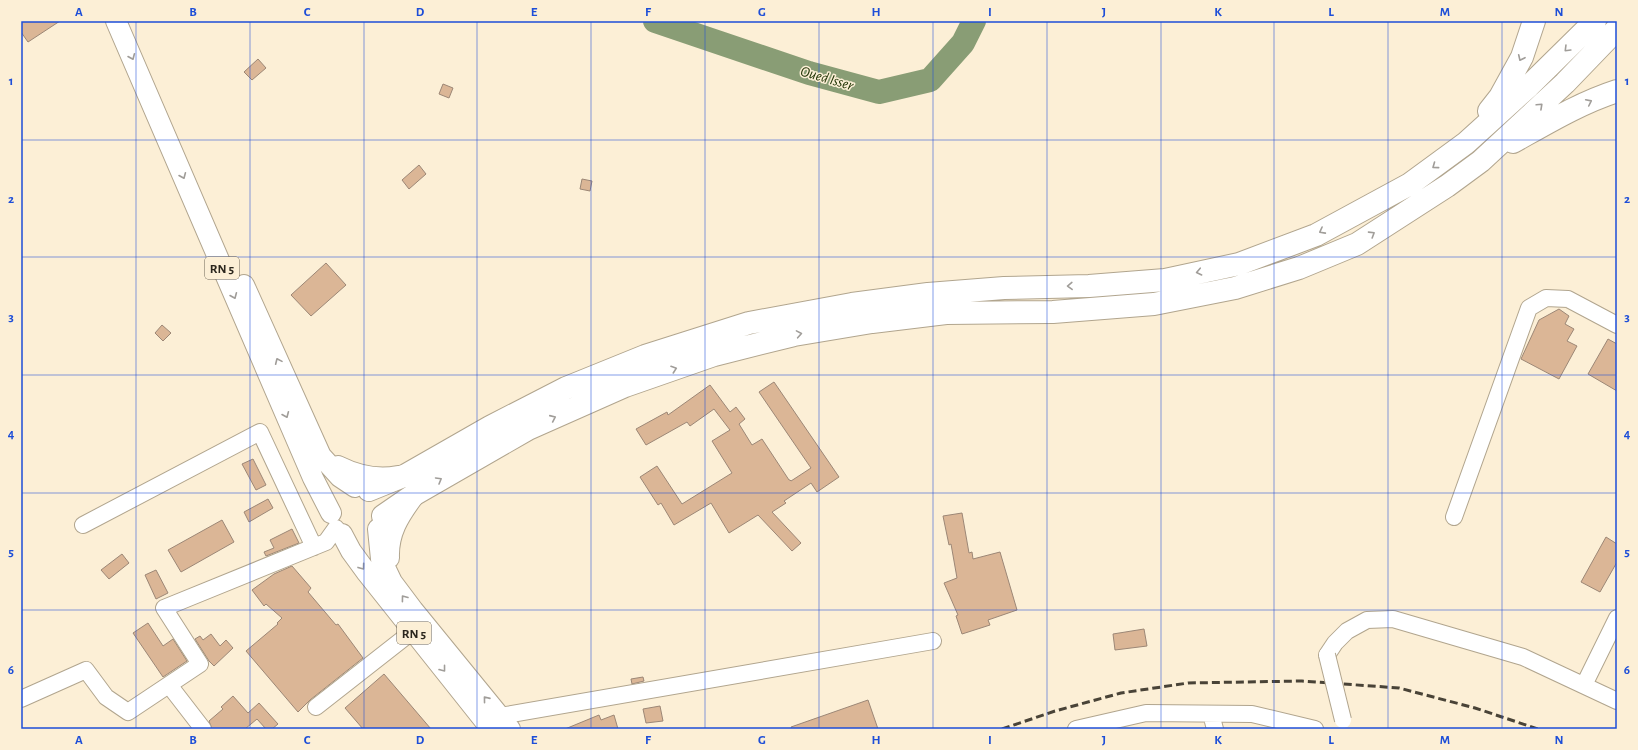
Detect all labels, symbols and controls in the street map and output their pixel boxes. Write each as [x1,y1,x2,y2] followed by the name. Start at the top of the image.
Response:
[75,6,83,19] text: A
[189,6,197,19] text: B
[304,6,311,19] text: C
[416,6,425,19] text: D
[531,6,538,19] text: E
[645,6,652,19] text: F
[758,6,766,19] text: G
[871,6,881,19] text: H
[988,6,992,19] text: I
[1102,6,1106,19] text: J
[1214,6,1222,19] text: K
[1328,6,1334,19] text: L
[1440,6,1450,19] text: M
[1554,6,1564,19] text: N
[1564,44,1572,51] one-way arrow
[127,53,135,60] one-way arrow
[1518,53,1526,61] one-way arrow
[799,64,856,93] water label: Oued Isser
[9,75,13,88] text: 1
[1625,75,1629,88] text: 1
[1585,99,1592,107] one-way arrow
[1535,103,1543,110] one-way arrow
[1432,162,1439,169] one-way arrow
[178,172,186,180] one-way arrow
[8,193,14,206] text: 2
[1624,193,1630,206] text: 2
[1319,227,1327,234] one-way arrow
[1368,232,1375,239] one-way arrow
[205,257,239,279] road number: RN 5
[1196,268,1203,276] one-way arrow
[1067,282,1073,290] one-way arrow
[230,292,238,299] one-way arrow
[8,311,14,324] text: 3
[1624,311,1630,324] text: 3
[796,331,802,339] one-way arrow
[275,357,283,365] one-way arrow
[670,365,677,374] one-way arrow
[281,412,289,419] one-way arrow
[549,415,557,423] one-way arrow
[8,428,15,441] text: 4
[1624,428,1631,441] text: 4
[435,478,443,485] one-way arrow
[8,546,14,559] text: 5
[1624,546,1630,559] text: 5
[357,563,365,570] one-way arrow
[401,595,409,602] one-way arrow
[397,622,431,644] road number: RN 5
[8,664,14,677] text: 6
[1624,664,1630,677] text: 6
[438,665,445,672] one-way arrow
[483,696,490,704] one-way arrow
[75,734,83,747] text: A
[189,734,197,747] text: B
[304,734,311,747] text: C
[416,734,425,747] text: D
[531,734,538,747] text: E
[645,734,652,747] text: F
[758,734,766,747] text: G
[871,734,881,747] text: H
[988,734,992,747] text: I
[1102,734,1106,747] text: J
[1214,734,1222,747] text: K
[1328,734,1334,747] text: L
[1440,734,1450,747] text: M
[1554,734,1564,747] text: N

